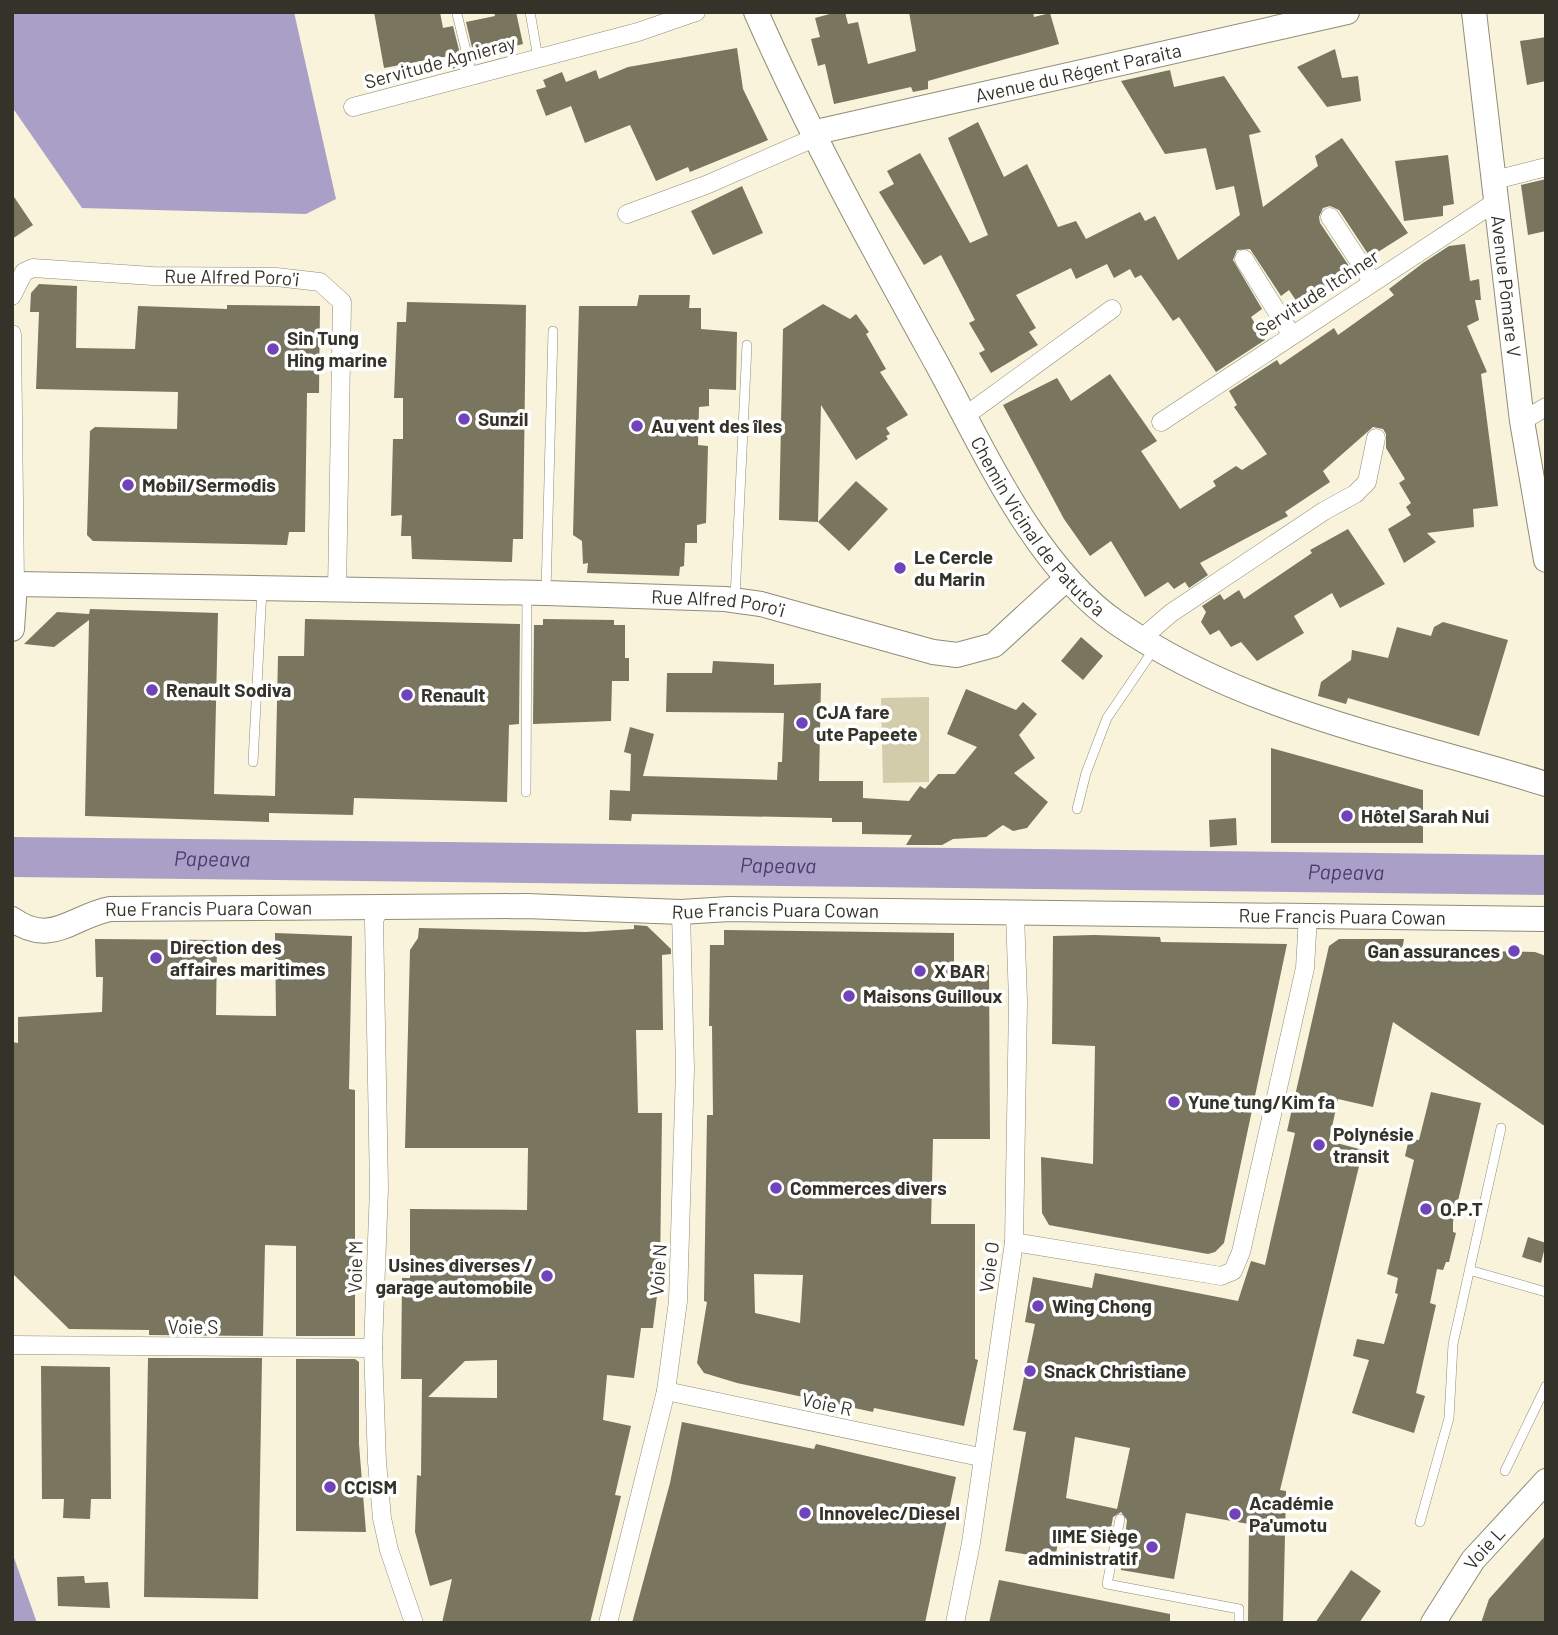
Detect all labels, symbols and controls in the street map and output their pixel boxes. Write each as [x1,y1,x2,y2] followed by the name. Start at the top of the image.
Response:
[362,30,518,93] street label: Servitude Agnieray
[973,38,1183,107] street label: Avenue du Régent Paraita
[1487,214,1526,358] street label: Avenue Pōmare V
[1251,244,1383,341] street label: Servitude Itchner
[164,264,301,291] street label: Rue Alfred Poro'i
[287,326,387,371] place label: Sin Tung Hing marine
[265,341,281,357] marker: Sin Tung Hing marine
[478,407,528,430] place label: Sunzil
[456,411,472,427] marker: Sunzil
[651,414,782,437] place label: Au vent des îles
[629,418,645,434] marker: Au vent des îles
[966,432,1110,621] street label: Chemin Vicinal de Patuto'a
[142,473,276,496] place label: Mobil/Sermodis
[120,477,136,493] marker: Mobil/Sermodis
[914,545,993,590] place label: Le Cercle du Marin
[892,560,908,576] marker: Le Cercle du Marin
[651,585,788,621] street label: Rue Alfred Poro'i
[166,678,291,701] place label: Renault Sodiva
[144,682,160,698] marker: Renault Sodiva
[421,683,486,706] place label: Renault
[399,687,415,703] marker: Renault
[816,700,918,745] place label: CJA fare ute Papeete
[794,715,810,731] marker: CJA fare ute Papeete
[1361,804,1489,827] place label: Hôtel Sarah Nui
[1339,808,1355,824] marker: Hôtel Sarah Nui
[174,845,250,871] water label: Papeava
[740,852,816,877] water label: Papeava
[1308,858,1384,884] water label: Papeava
[105,896,312,920] street label: Rue Francis Puara Cowan
[671,897,879,923] street label: Rue Francis Puara Cowan
[1238,903,1446,929] street label: Rue Francis Puara Cowan
[170,935,326,980] place label: Direction des affaires maritimes
[1367,939,1500,962] place label: Gan assurances
[1506,943,1522,959] marker: Gan assurances
[148,950,164,966] marker: Direction des affaires maritimes
[934,959,985,982] place label: X BAR
[912,963,928,979] marker: X BAR
[863,984,1003,1007] place label: Maisons Guilloux
[841,988,857,1004] marker: Maisons Guilloux
[1188,1090,1335,1113] place label: Yune tung/Kim fa
[1166,1094,1182,1110] marker: Yune tung/Kim fa
[1333,1122,1414,1167] place label: Polynésie transit
[1311,1137,1327,1153] marker: Polynésie transit
[790,1176,947,1199] place label: Commerces divers
[768,1180,784,1196] marker: Commerces divers
[1440,1197,1483,1220] place label: O.P.T
[1418,1201,1434,1217] marker: O.P.T
[343,1240,366,1294] street label: Voie M
[974,1240,1003,1294] street label: Voie O
[644,1243,671,1297] street label: Voie N
[375,1253,533,1298] place label: Usines diverses / garage automobile
[539,1268,555,1284] marker: Usines diverses / garage automobile
[1052,1294,1152,1317] place label: Wing Chong
[1030,1298,1046,1314] marker: Wing Chong
[168,1315,218,1338] street label: Voie S
[1044,1359,1186,1382] place label: Snack Christiane
[1022,1363,1038,1379] marker: Snack Christiane
[800,1387,854,1420] street label: Voie R
[344,1475,397,1498] place label: CCISM
[322,1479,338,1495] marker: CCISM
[1249,1491,1334,1536] place label: Académie Pa'umotu
[819,1501,960,1524] place label: Innovelec/Diesel
[797,1505,813,1521] marker: Innovelec/Diesel
[1227,1506,1243,1522] marker: Académie Pa'umotu
[1458,1521,1509,1573] street label: Voie L
[1028,1524,1138,1569] place label: IIME Siège administratif
[1144,1539,1160,1555] marker: IIME Siège administratif

